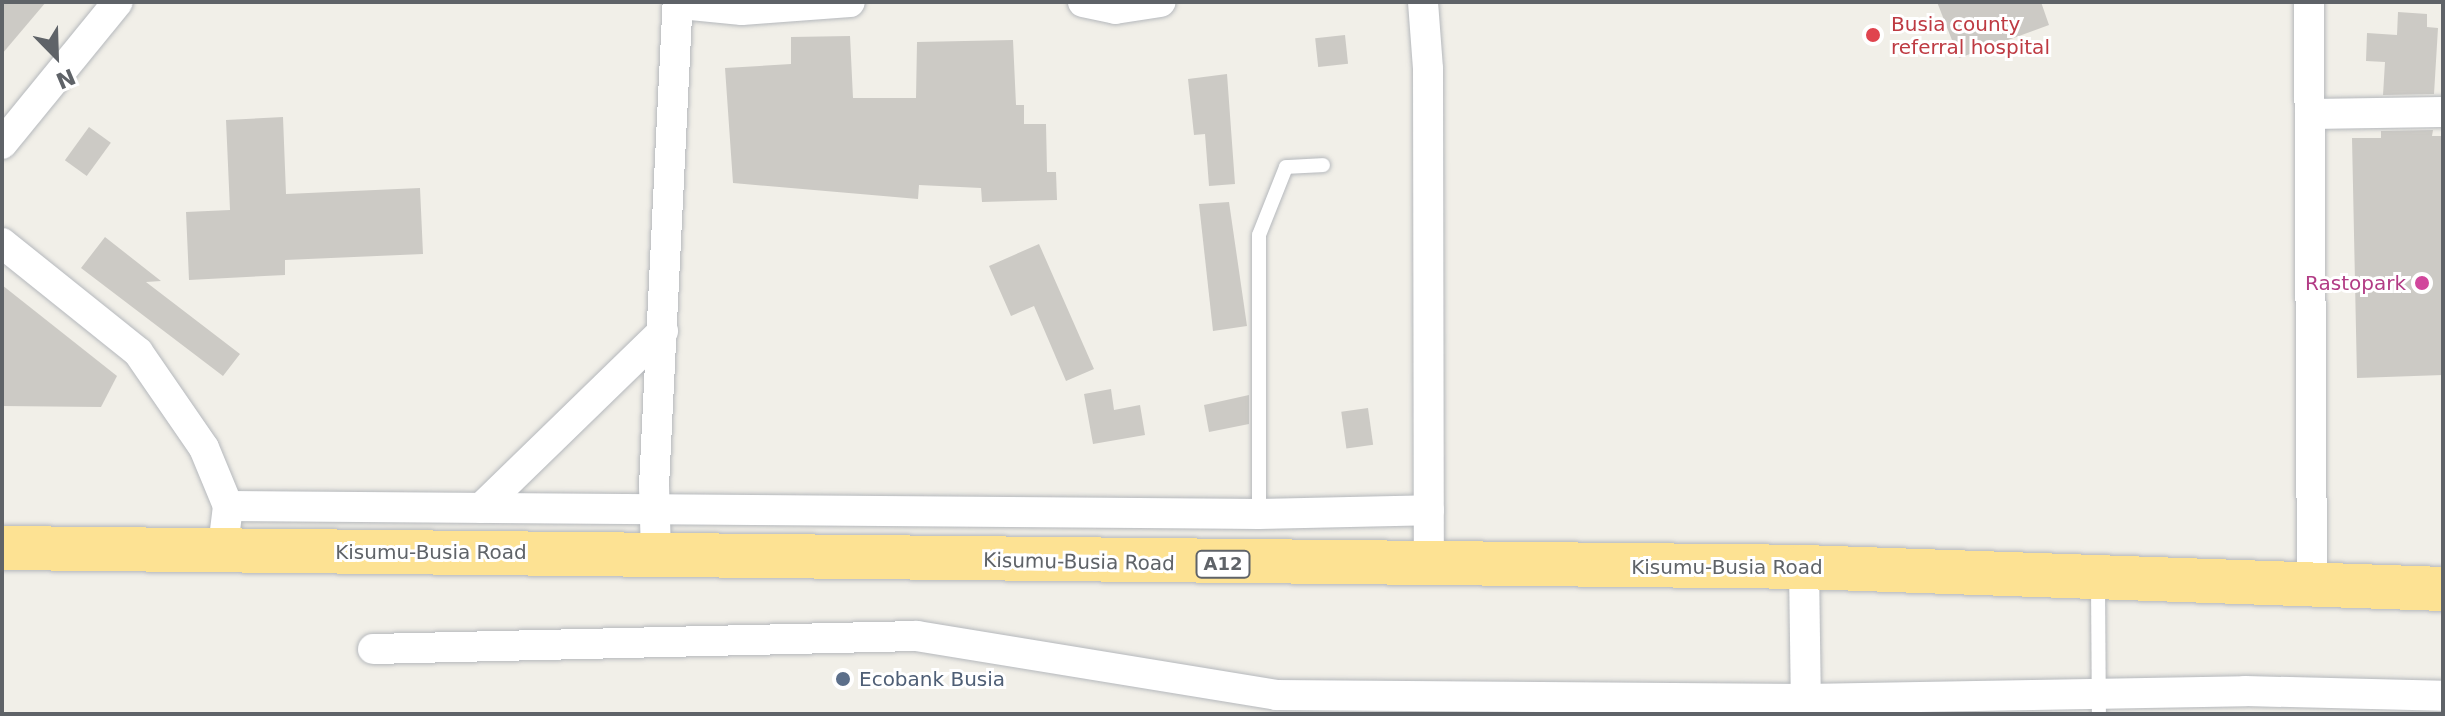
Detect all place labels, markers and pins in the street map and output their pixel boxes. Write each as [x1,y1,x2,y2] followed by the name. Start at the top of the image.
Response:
[1891,12,2050,59] place label: Busia county referral hospital
[1862,24,1884,46] marker: Busia county referral hospital
[2305,271,2406,295] place label: Rastopark
[2413,274,2431,292] marker: Rastopark
[859,667,1005,691] place label: Ecobank Busia
[834,670,852,688] marker: Ecobank Busia

